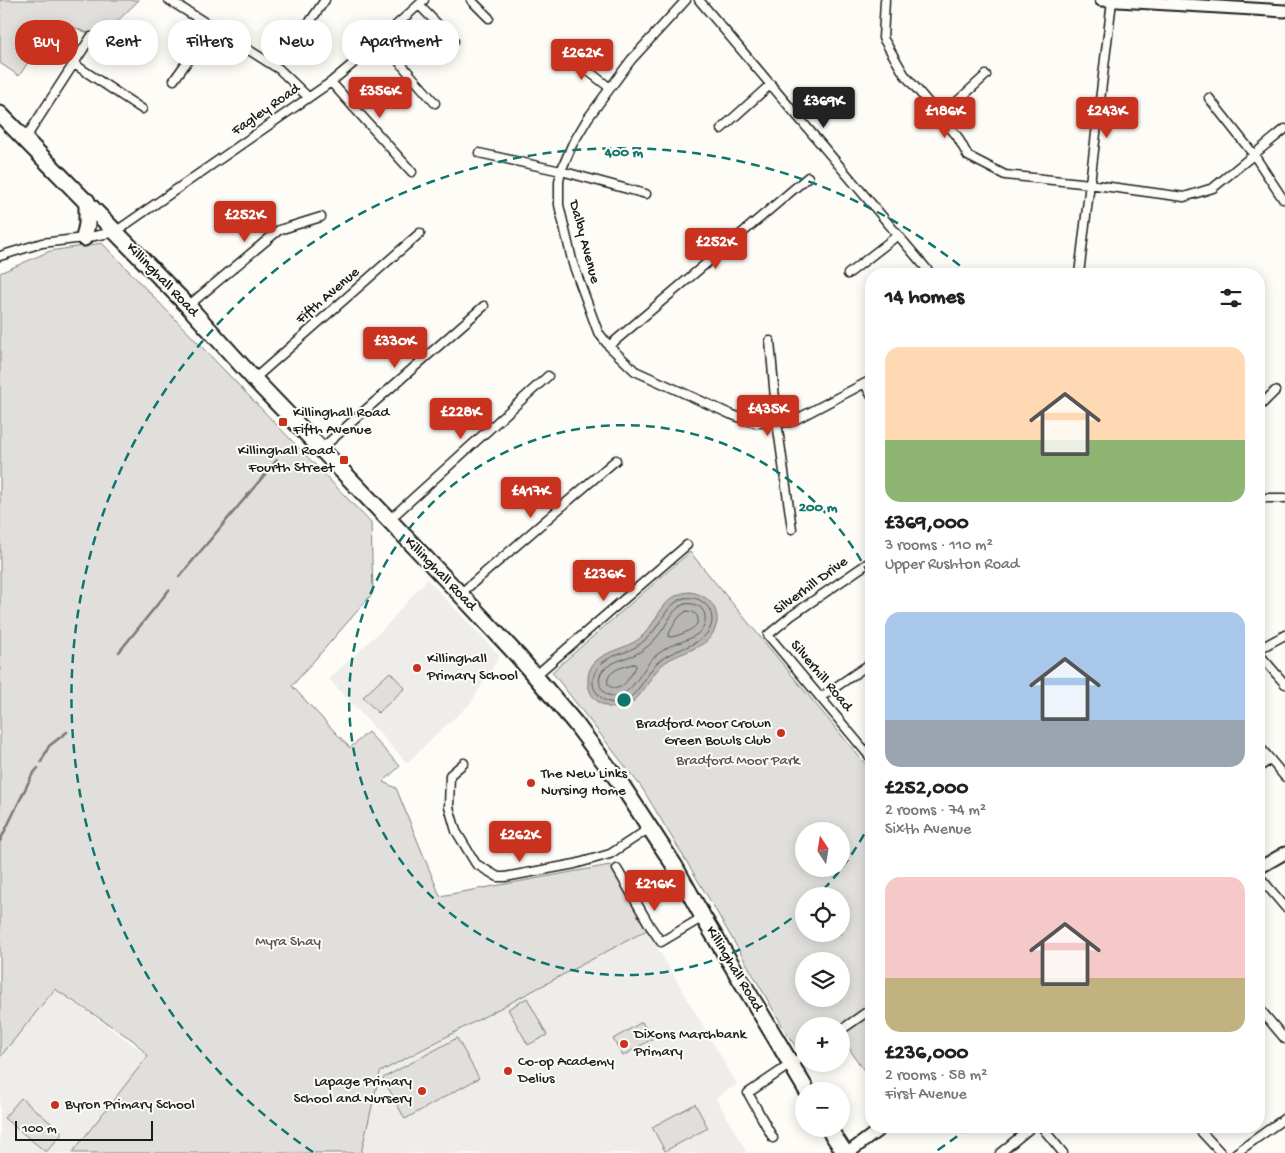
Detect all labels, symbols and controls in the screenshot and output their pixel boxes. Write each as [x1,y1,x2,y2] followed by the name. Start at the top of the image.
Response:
[15,20,78,65] chip: Buy
[88,20,158,65] chip: Rent
[168,20,251,65] chip: Filters
[261,20,332,65] chip: New
[342,20,459,65] chip: Apartment
[547,38,617,81] pin: £262K
[562,45,602,64] text: £262K
[345,76,415,119] pin: £356K
[228,79,305,141] street label: Fagley Road
[360,83,400,102] text: £356K
[789,86,859,129] pin: £369K
[804,93,844,112] text: £369K
[910,96,980,139] pin: £186K
[1072,96,1142,139] pin: £243K
[925,103,965,122] text: £186K
[1087,103,1127,122] text: £243K
[604,144,644,162] text: 400 m
[564,197,604,286] street label: Dalby Avenue
[210,200,280,243] pin: £252K
[225,207,265,226] text: £252K
[681,228,751,270] pin: £252K
[696,234,736,253] text: £252K
[122,239,203,322] street label: Killinghall Road
[292,263,364,329] street label: Fifth Avenue
[1217,284,1245,312] icon: filters
[885,286,964,311] text: 14 homes
[360,326,430,369] pin: £330K
[374,333,416,352] text: £330K
[1020,379,1110,469] icon: home
[733,394,803,437] pin: £435K
[426,398,496,440] pin: £228K
[748,401,788,420] text: £435K
[292,404,391,439] place label: Killinghall Road Fifth Avenue
[441,404,481,423] text: £228K
[277,416,289,428] marker: Killinghall Road Fifth Avenue
[238,442,336,477] place label: Killinghall Road Fourth Street
[338,454,350,466] marker: Killinghall Road Fourth Street
[496,476,566,519] pin: £417K
[512,483,550,502] text: £417K
[799,499,838,517] text: 200 m
[885,512,969,537] text: £369,000
[400,533,481,616] street label: Killinghall Road
[885,537,993,556] text: 3 rooms · 110 m²
[770,553,852,619] street label: Silverhill Drive
[885,556,1019,575] text: Upper Rushton Road
[569,560,639,602] pin: £236K
[584,566,624,585] text: £236K
[786,637,857,716] street label: Silverhill Road
[1020,644,1110,734] icon: home
[426,650,518,685] place label: Killinghall Primary School
[411,662,423,674] marker: Killinghall Primary School
[615,691,633,709] centre of rings
[635,715,771,750] place label: Bradford Moor Crown Green Bowls Club
[775,727,787,739] marker: Bradford Moor Crown Green Bowls Club
[675,752,801,770] park label: Bradford Moor Park
[540,765,627,800] place label: The New Links Nursing Home
[525,777,537,789] marker: The New Links Nursing Home
[885,777,968,802] text: £252,000
[885,802,986,821] text: 2 rooms · 74 m²
[485,820,555,863] pin: £262K
[885,821,971,840] text: Sixth Avenue
[795,822,850,878] north arrow
[795,822,850,1137] map controls
[500,827,540,846] text: £262K
[620,870,690,912] pin: £216K
[636,876,674,895] text: £216K
[795,887,850,942] button: locate
[1020,909,1110,999] icon: home
[701,923,767,1016] street label: Killinghall Road
[255,933,321,951] park label: Myra Shay
[795,952,850,1007] button: layers
[795,1017,850,1072] button: +
[633,1026,747,1061] place label: Dixons Marchbank Primary
[618,1038,630,1050] marker: Dixons Marchbank Primary
[885,1042,969,1067] text: £236,000
[517,1053,615,1088] place label: Co-op Academy Delius
[502,1065,514,1077] marker: Co-op Academy Delius
[885,1067,987,1086] text: 2 rooms · 58 m²
[294,1073,413,1108] place label: Lapage Primary School and Nursery
[795,1082,850,1137] button: −
[416,1085,428,1097] marker: Lapage Primary School and Nursery
[885,1086,967,1105] text: First Avenue
[64,1096,195,1114] place label: Byron Primary School
[49,1099,61,1111] marker: Byron Primary School
[15,1118,152,1141] scale bar
[22,1121,57,1138] text: 100 m

